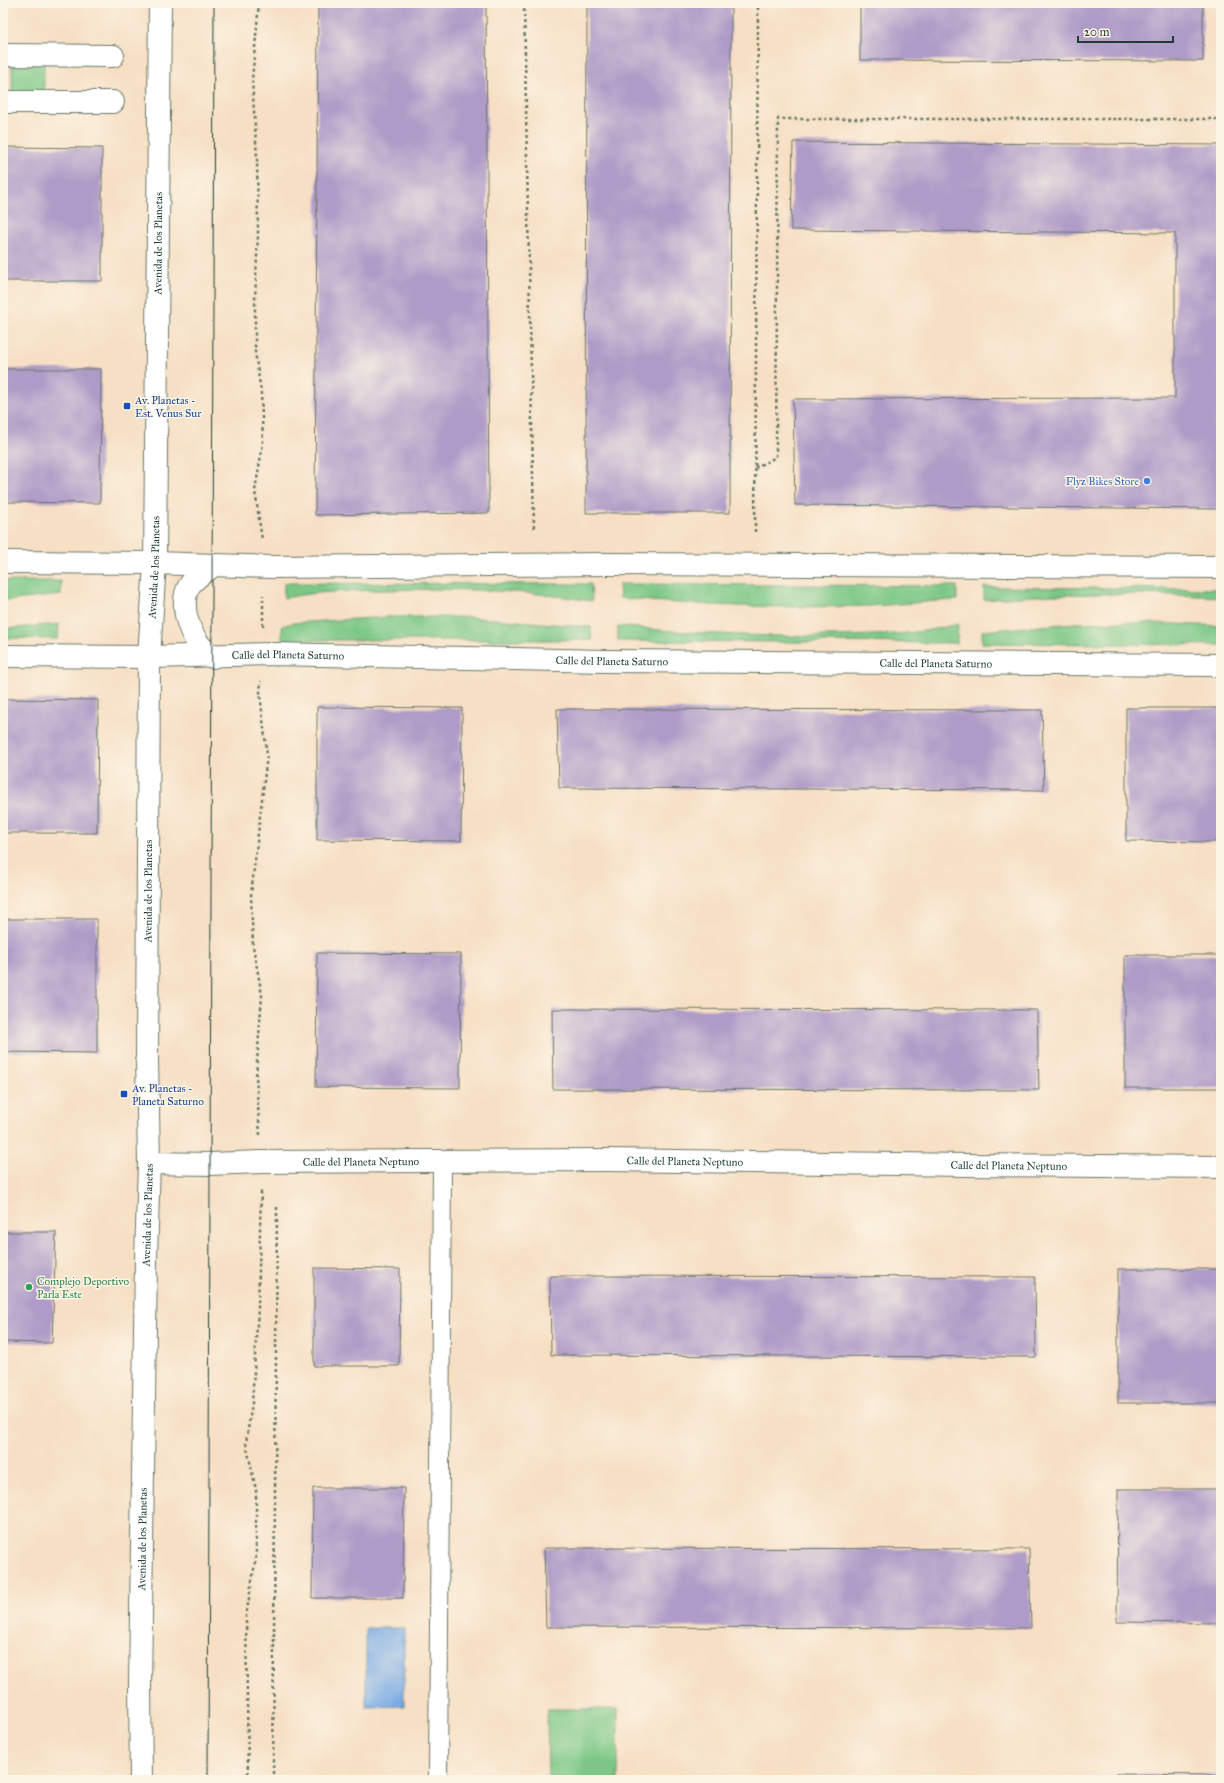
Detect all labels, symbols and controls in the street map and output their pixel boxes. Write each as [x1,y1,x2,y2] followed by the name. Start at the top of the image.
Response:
[1078,18,1173,44] scale bar
[1084,25,1110,39] text: 20 m
[151,192,165,296] street label: Avenida de los Planetas
[134,394,202,420] place label: Av. Planetas - Est. Venus Sur
[122,401,132,411] marker: Av. Planetas - Est. Venus Sur
[1066,475,1139,488] place label: Flyz Bikes Store
[1142,476,1152,486] marker: Flyz Bikes Store
[145,516,162,620] street label: Avenida de los Planetas
[232,648,345,663] street label: Calle del Planeta Saturno
[556,654,669,668] street label: Calle del Planeta Saturno
[880,657,993,671] street label: Calle del Planeta Saturno
[142,840,155,944] street label: Avenida de los Planetas
[131,1082,204,1108] place label: Av. Planetas - Planeta Saturno
[119,1089,129,1099] marker: Av. Planetas - Planeta Saturno
[627,1154,744,1169] street label: Calle del Planeta Neptuno
[303,1155,420,1169] street label: Calle del Planeta Neptuno
[951,1159,1068,1173] street label: Calle del Planeta Neptuno
[140,1164,156,1268] street label: Avenida de los Planetas
[37,1275,129,1301] place label: Complejo Deportivo Parla Este
[24,1282,34,1292] marker: Complejo Deportivo Parla Este
[135,1488,150,1591] street label: Avenida de los Planetas

